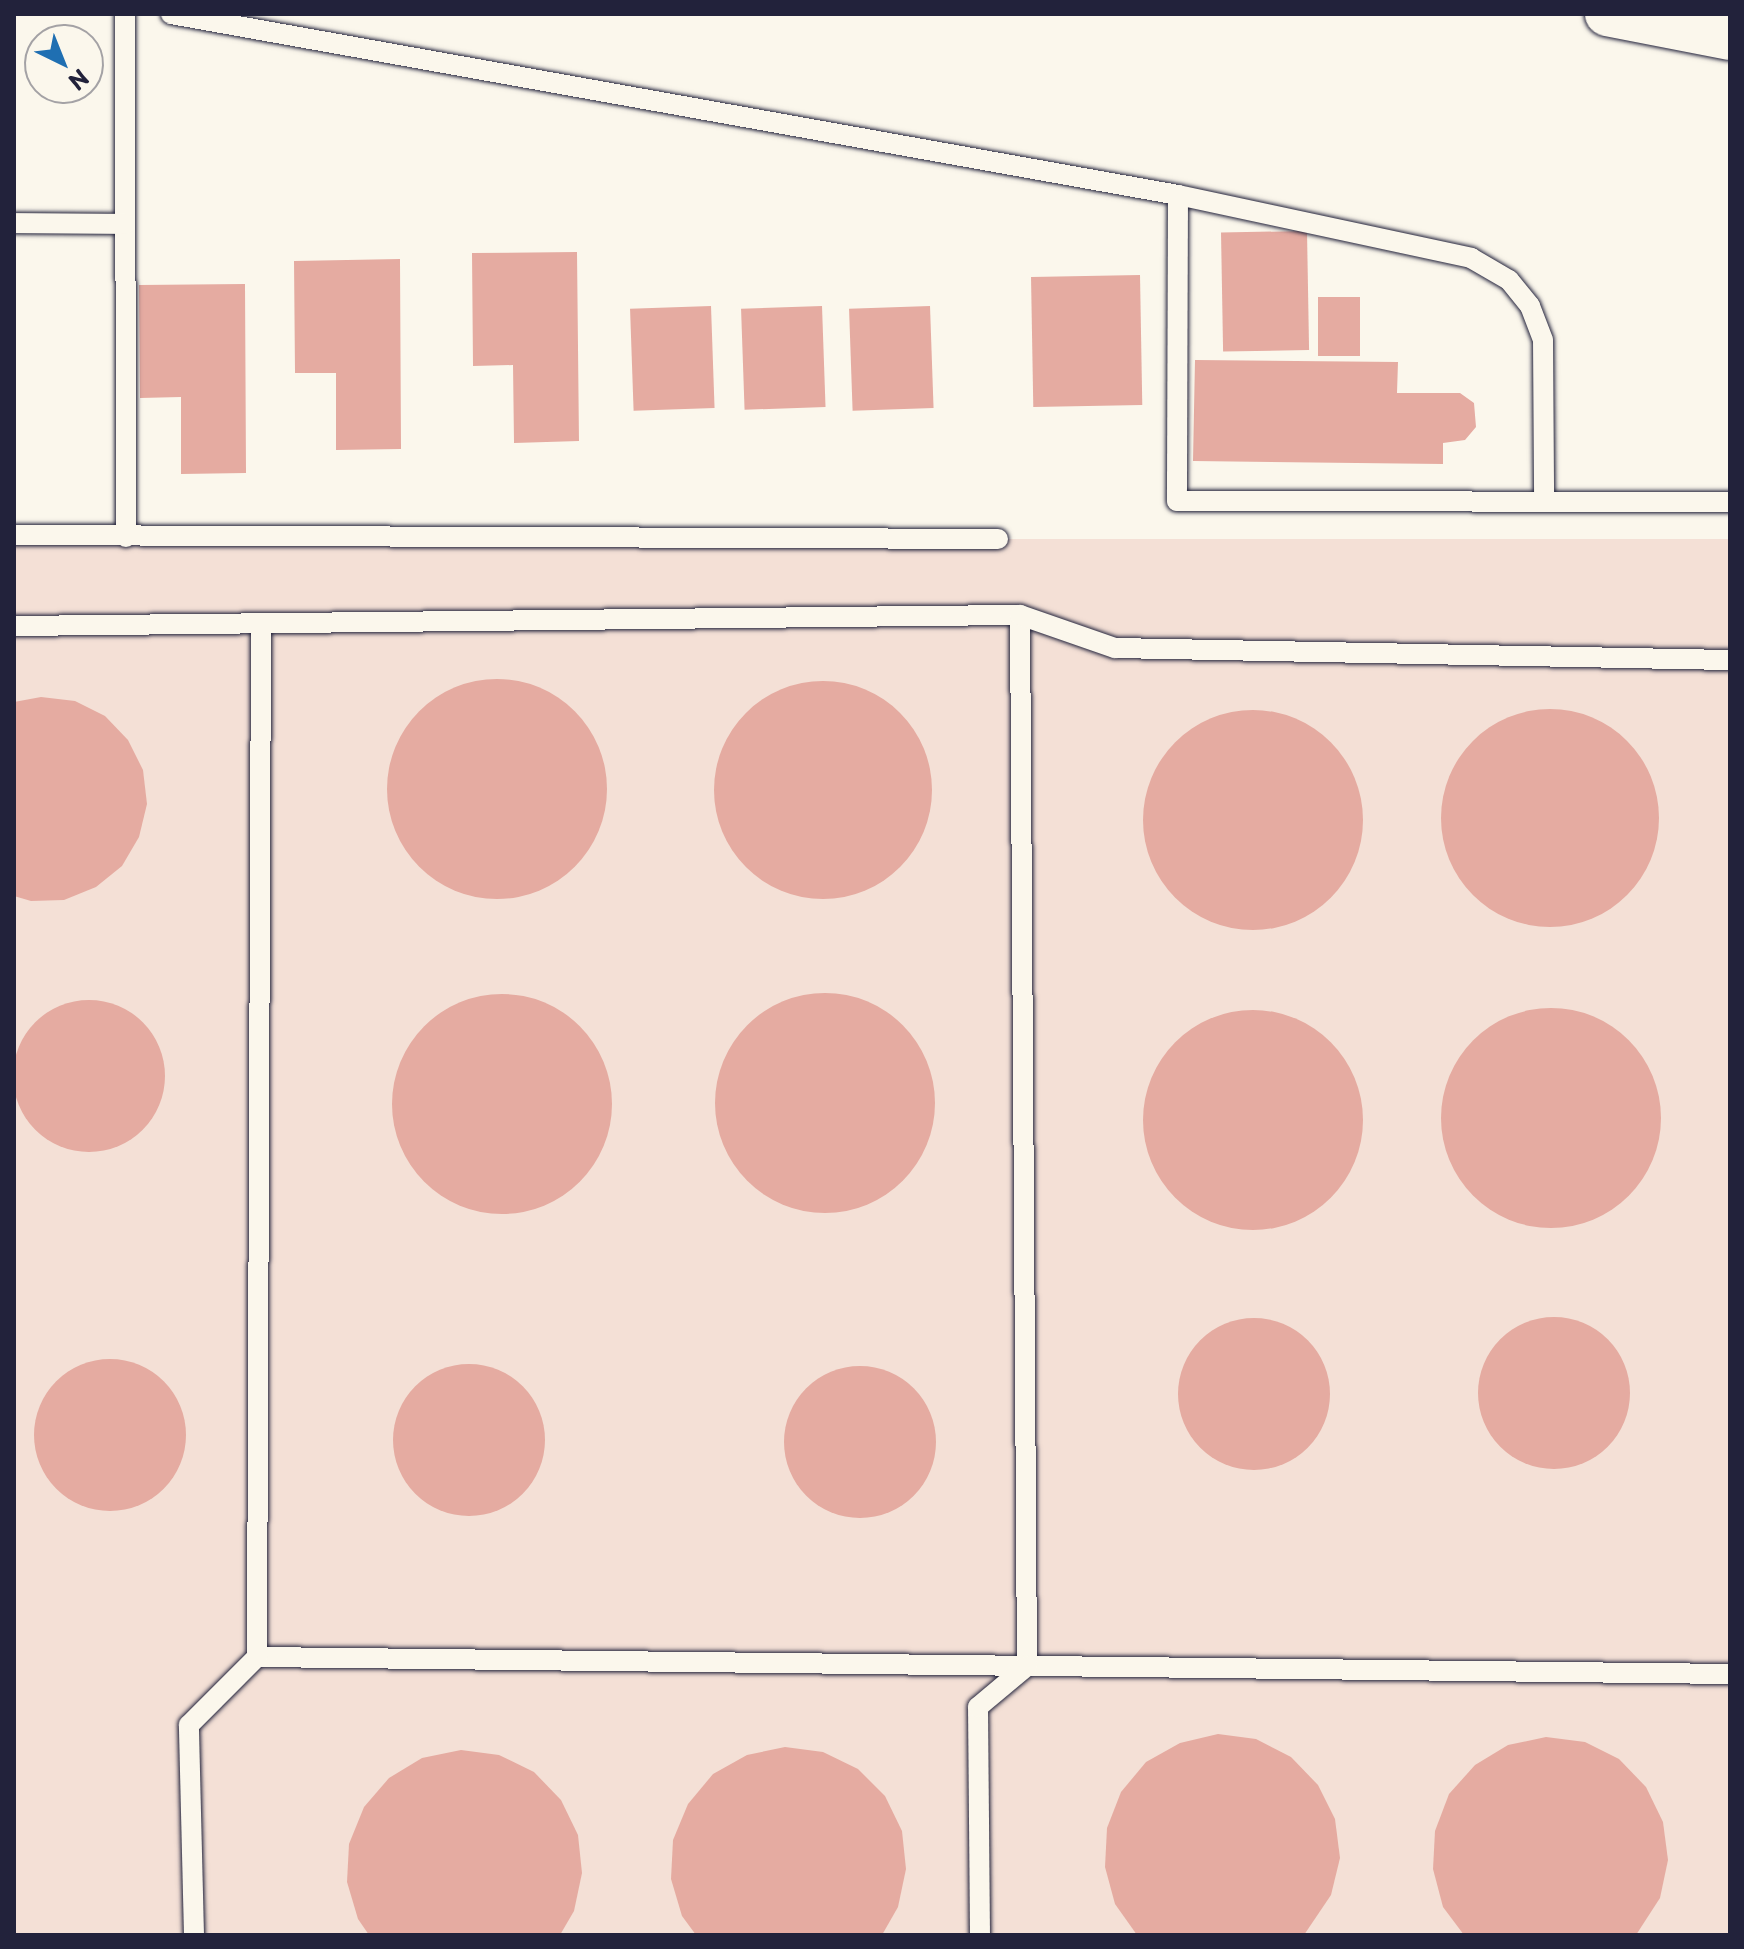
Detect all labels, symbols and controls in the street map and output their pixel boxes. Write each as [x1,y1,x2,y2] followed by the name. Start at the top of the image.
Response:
[24,24,104,104] north arrow
[62,62,97,98] text: N

